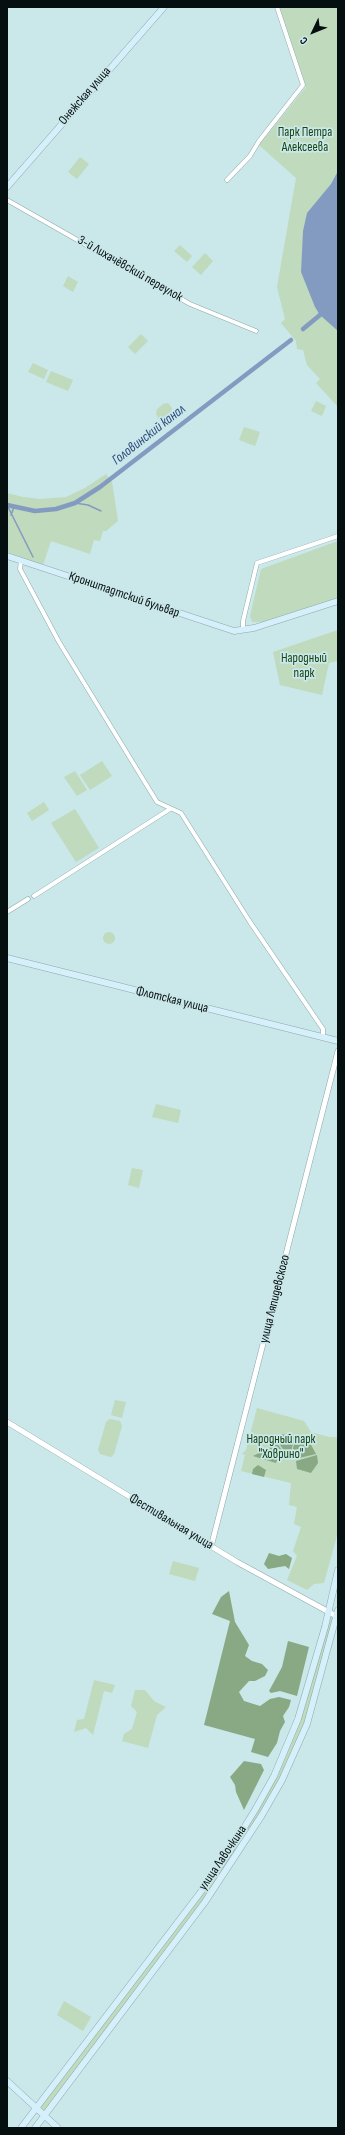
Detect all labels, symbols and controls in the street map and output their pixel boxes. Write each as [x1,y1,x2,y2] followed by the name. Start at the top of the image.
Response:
[293,12,333,52] north arrow
[297,34,311,47] text: С
[56,64,114,128] street label: Онежская улица
[278,125,332,156] park label: Парк Петра Алексеева
[75,233,185,305] street label: 3-й Лихачёвский переулок
[109,401,189,469] water label: Головинский канал
[67,569,181,621] street label: Кронштадтский бульвар
[281,651,327,682] park label: Народный парк
[134,983,210,1017] street label: Флотская улица
[256,1253,294,1345] street label: улица Ляпидевского
[247,1432,315,1463] park label: Народный парк "Ховрино"
[126,1491,216,1553] street label: Фестивальная улица
[196,1823,250,1893] street label: улица Лавочкина

